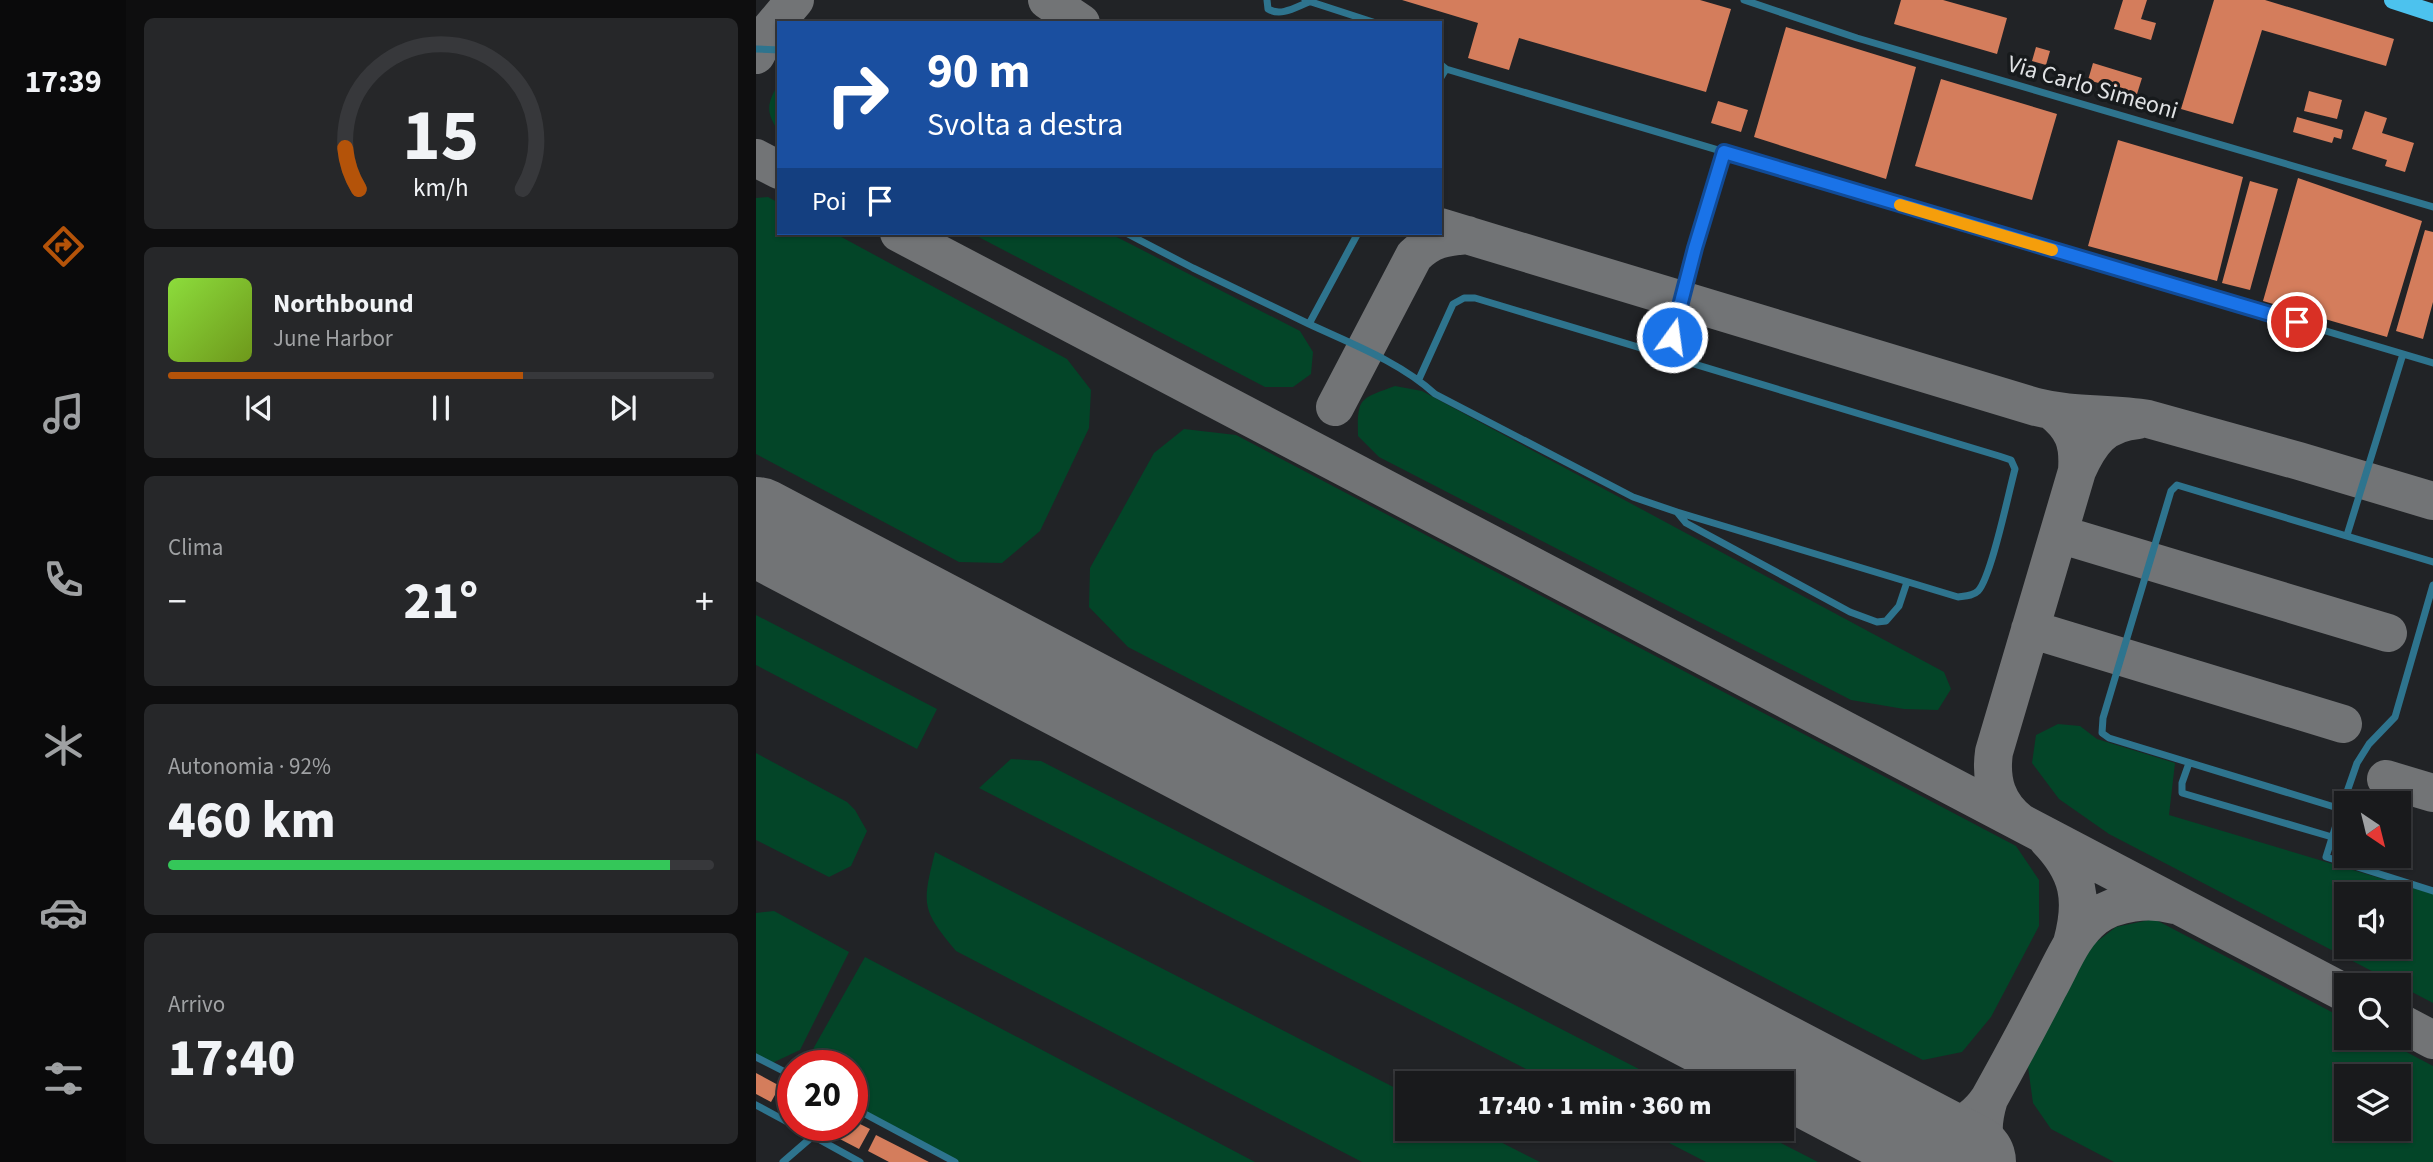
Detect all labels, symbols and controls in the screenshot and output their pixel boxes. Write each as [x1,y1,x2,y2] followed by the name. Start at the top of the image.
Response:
[927,37,1031,107] text: 90 m
[2004,46,2182,129] street label: Via Carlo Simeoni
[812,49,903,140] icon: right
[24,59,102,105] text: 17:39
[403,85,479,189] text: 15
[927,102,1123,148] text: Svolta a destra
[413,170,469,206] text: km/h
[861,182,899,220] icon: arrive
[812,183,847,220] text: Poi
[39,222,88,271] icon: directions
[273,285,414,322] text: Northbound
[2267,292,2327,352] pin
[1635,300,1709,374] position arrow
[2278,303,2316,341] icon: arrive
[273,322,393,355] text: June Harbor
[39,389,88,438] icon: music
[240,389,278,427] icon: previous
[422,389,460,427] icon: pause
[604,389,642,427] icon: next
[168,531,223,564] text: Clima
[39,555,88,604] icon: phone
[404,565,478,639] text: 21°
[168,575,187,629] text: −
[695,575,714,629] text: +
[39,721,88,770] icon: climate
[168,750,331,783] text: Autonomia · 92%
[168,784,336,858] text: 460 km
[2334,791,2412,868] north arrow
[2334,791,2411,1141] map controls
[2334,882,2411,959] button: sound
[39,888,88,937] icon: car
[2334,973,2411,1050] button: search
[168,988,225,1021] text: Arrivo
[168,1022,295,1096] text: 17:40
[777,1050,868,1141] speed limit sign: 20
[39,1054,88,1103] icon: filters
[2334,1064,2411,1141] button: layers
[1478,1087,1711,1124] text: 17:40 · 1 min · 360 m

